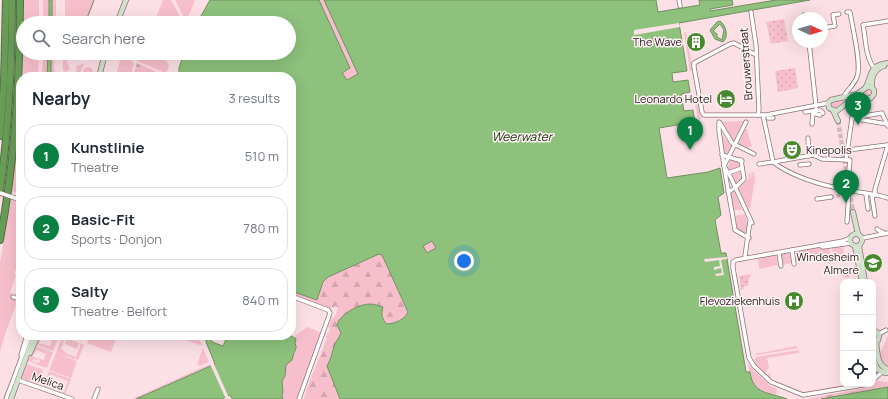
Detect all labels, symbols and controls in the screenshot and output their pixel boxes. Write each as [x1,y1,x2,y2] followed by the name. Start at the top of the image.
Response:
[792,12,828,48] north arrow
[16,16,296,60] search box
[30,27,52,49] icon: search
[735,27,756,101] street label: Brouwerstraat
[62,28,145,49] text: Search here
[685,31,707,53] building icon: The Wave
[633,34,683,49] place label: The Wave
[32,87,90,110] text: Nearby
[715,88,737,110] hotel icon: Leonardo Hotel
[228,89,280,107] text: 3 results
[635,91,712,106] place label: Leonardo Hotel
[845,92,871,125] pin: 3
[677,117,703,150] pin: 1
[492,128,554,145] water label: Weerwater
[71,137,145,158] text: Kunstlinie
[781,139,803,161] theatre icon: Kinepolis
[806,142,852,157] place label: Kinepolis
[43,147,49,165] text: 1
[245,147,279,165] text: 510 m
[71,158,119,176] text: Theatre
[833,170,859,203] pin: 2
[71,209,135,230] text: Basic-Fit
[42,219,50,237] text: 2
[243,219,279,237] text: 780 m
[71,230,162,248] text: Sports · Donjon
[796,249,860,277] place label: Windesheim Almere
[454,251,474,271] your location
[862,252,884,274] school or university icon: Windesheim Almere
[840,279,876,387] map controls
[840,279,876,315] button: +
[71,281,108,302] text: Salty
[783,290,805,312] hospital icon: Flevoziekenhuis
[42,291,50,309] text: 3
[242,291,279,309] text: 840 m
[700,293,780,308] place label: Flevoziekenhuis
[71,302,167,320] text: Theatre · Belfort
[840,315,876,351] button: −
[840,351,876,387] button: locate
[30,368,66,393] street label: Melica

